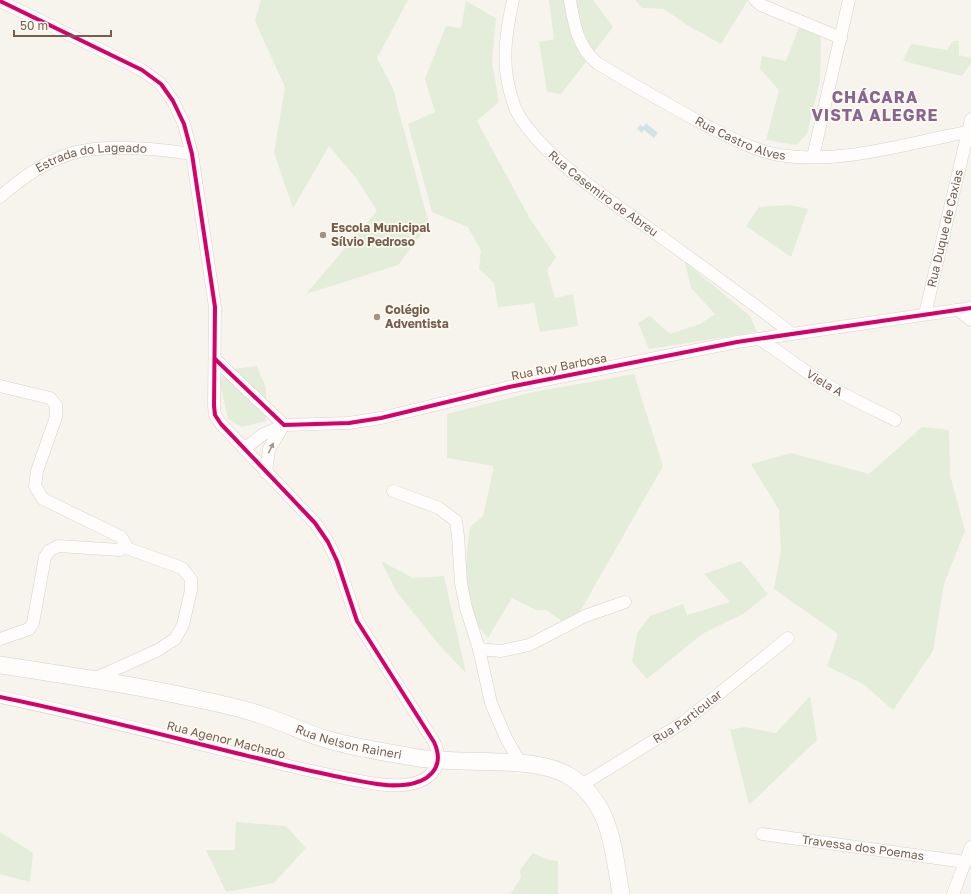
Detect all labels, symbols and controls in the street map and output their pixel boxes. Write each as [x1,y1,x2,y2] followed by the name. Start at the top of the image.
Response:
[14,12,111,38] scale bar
[20,18,48,33] text: 50 m
[811,87,939,125] district label: CHÁCARA VISTA ALEGRE
[693,113,787,163] street label: Rua Castro Alves
[33,140,147,175] street label: Estrada do Lageado
[546,147,661,239] street label: Rua Casemiro de Abreu
[924,168,966,289] street label: Rua Duque de Caxias
[331,220,430,249] place label: Escola Municipal Sílvio Pedroso
[318,230,328,240] marker: Escola Municipal Sílvio Pedroso
[385,302,449,331] place label: Colégio Adventista
[372,312,382,322] marker: Colégio Adventista
[510,350,608,383] street label: Rua Ruy Barbosa
[804,366,846,399] street label: Viela A
[268,442,274,454] one-way arrow
[650,686,725,746] street label: Rua Particular
[165,717,287,762] street label: Rua Agenor Machado
[293,721,403,762] street label: Rua Nelson Raineri
[801,832,925,863] street label: Travessa dos Poemas

